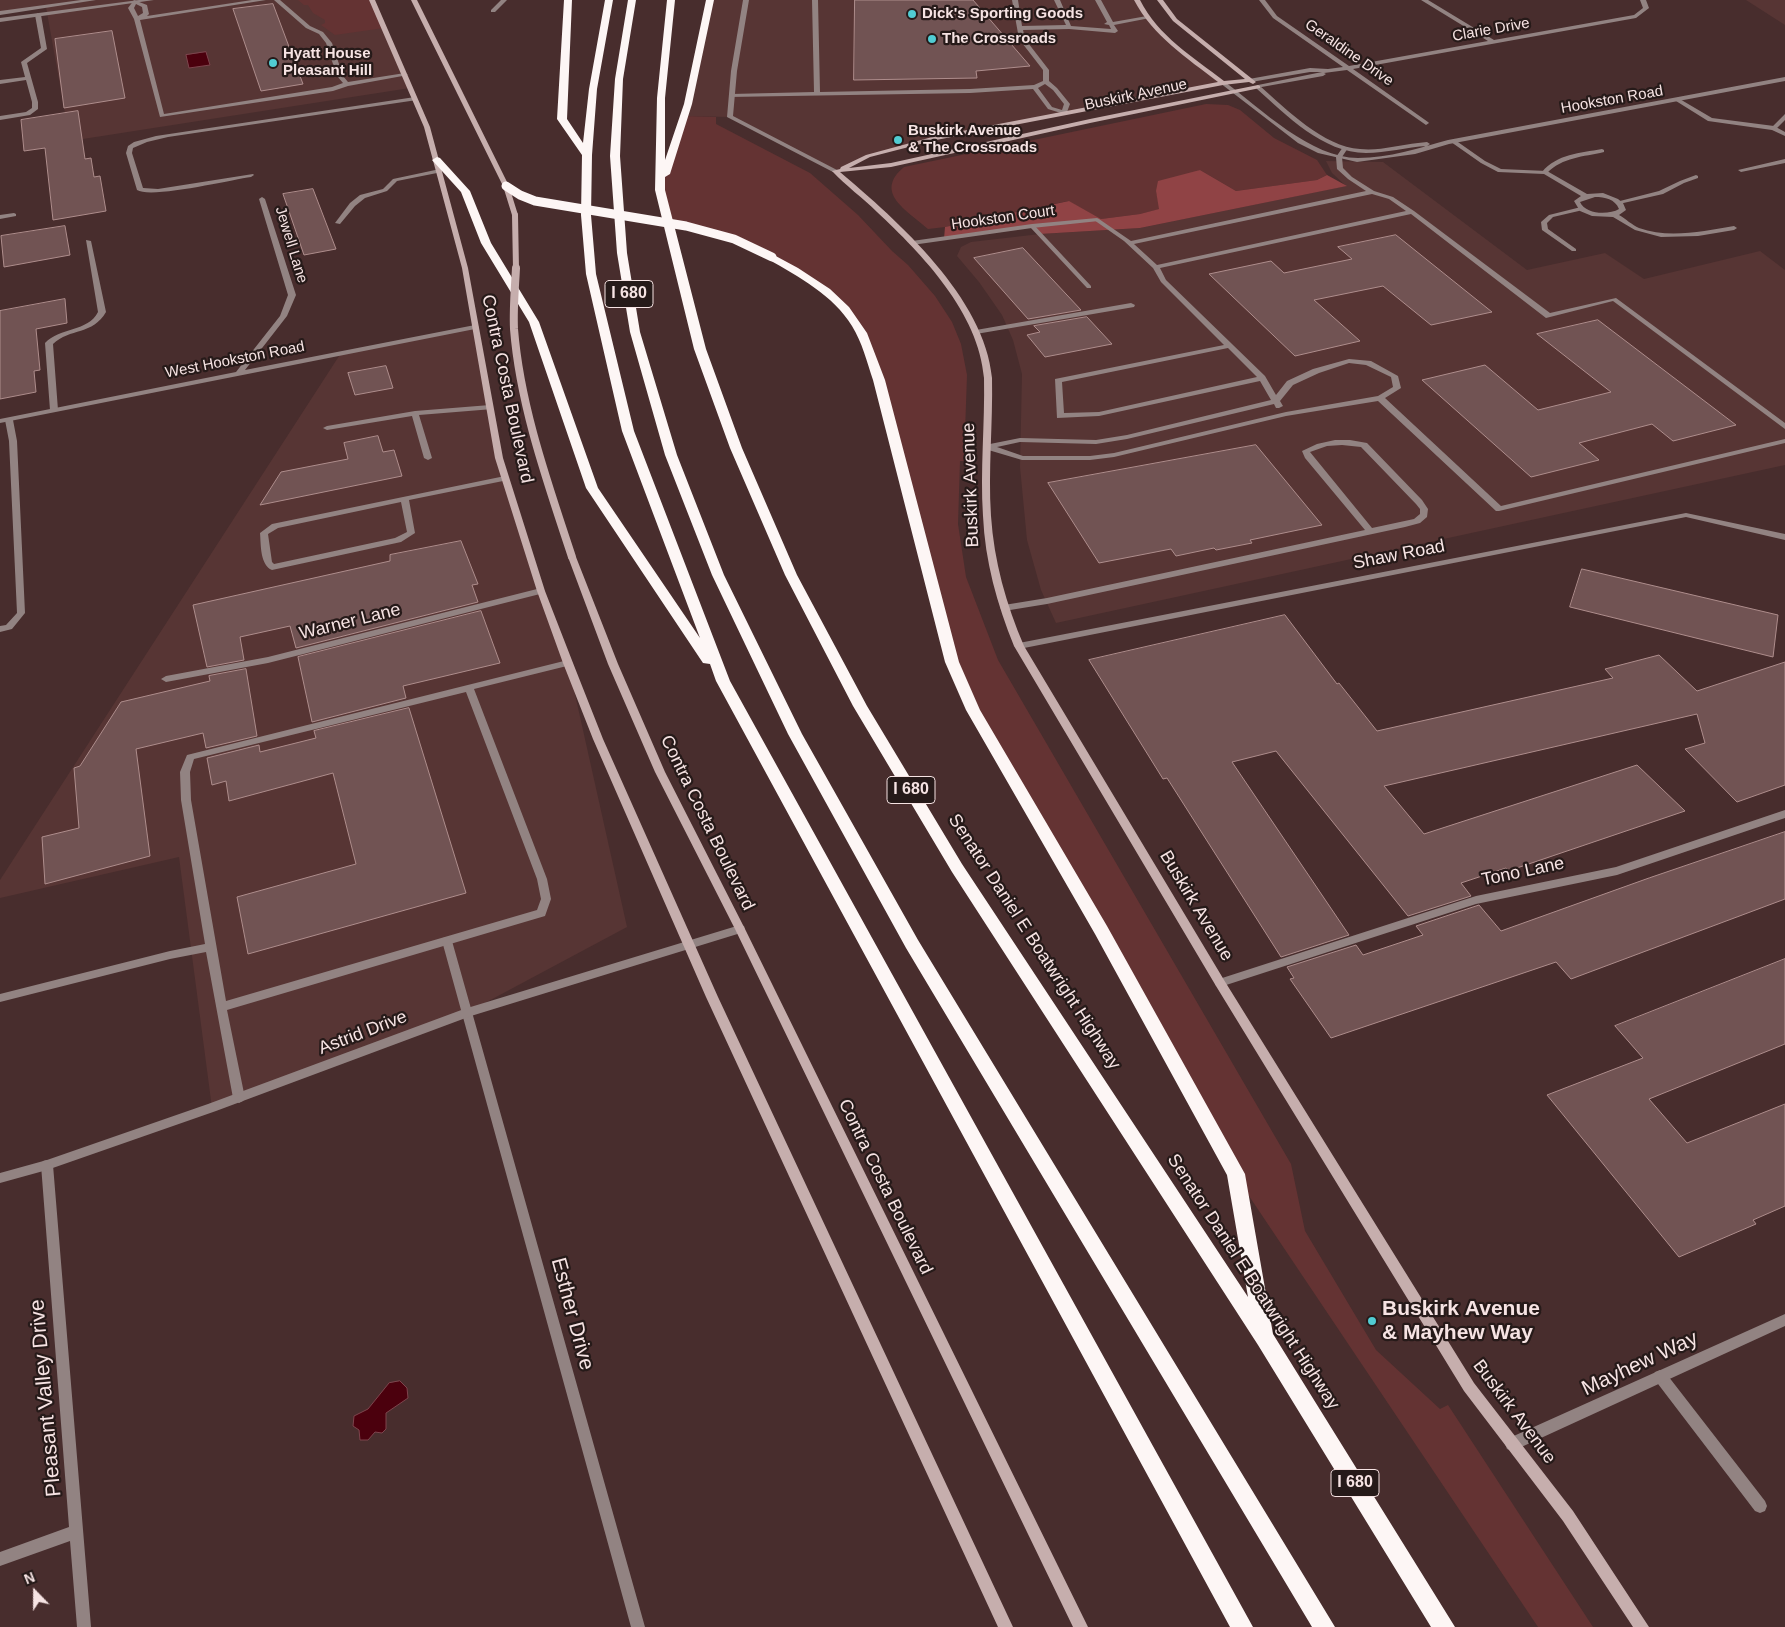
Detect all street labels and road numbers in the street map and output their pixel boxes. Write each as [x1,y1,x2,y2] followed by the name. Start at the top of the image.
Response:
[1451,14,1531,46] street label: Clarie Drive
[1301,16,1397,90] street label: Geraldine Drive
[1083,75,1189,115] street label: Buskirk Avenue
[1560,82,1664,118] street label: Hookston Road
[950,202,1056,234] street label: Hookston Court
[271,204,311,286] street label: Jewell Lane
[605,280,653,308] road number: I 680
[476,293,538,485] street label: Contra Costa Boulevard
[164,338,306,382] street label: West Hookston Road
[958,422,984,548] street label: Buskirk Avenue
[1351,536,1447,574] street label: Shaw Road
[297,599,403,645] street label: Warner Lane
[655,732,759,914] street label: Contra Costa Boulevard
[887,776,935,804] road number: I 680
[943,810,1125,1074] street label: Senator Daniel E Boatwright Highway
[1155,847,1237,965] street label: Buskirk Avenue
[1480,853,1566,891] street label: Tono Lane
[316,1006,410,1060] street label: Astrid Drive
[833,1096,937,1278] street label: Contra Costa Boulevard
[1162,1150,1344,1414] street label: Senator Daniel E Boatwright Highway
[545,1255,599,1373] street label: Esther Drive
[25,1298,67,1498] street label: Pleasant Valley Drive
[1578,1326,1702,1402] street label: Mayhew Way
[1468,1356,1560,1468] street label: Buskirk Avenue
[1331,1470,1379,1496] road number: I 680

